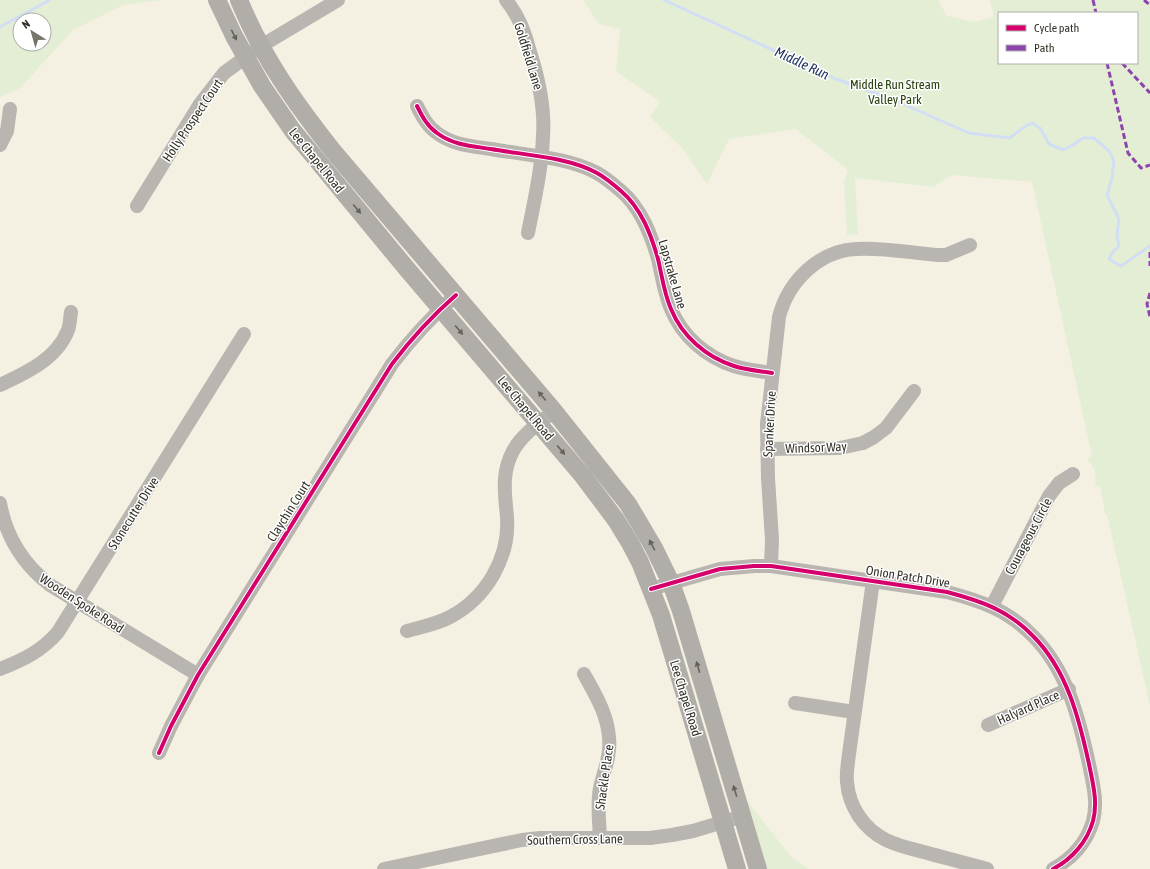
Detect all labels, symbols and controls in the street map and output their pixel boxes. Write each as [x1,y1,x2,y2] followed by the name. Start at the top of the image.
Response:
[12,12,52,52] north arrow
[998,12,1138,64] legend
[20,17,32,31] text: N
[511,21,546,92] street label: Goldfield Lane
[1034,21,1079,35] text: Cycle path
[231,29,237,41] one-way arrow
[1034,41,1055,55] text: Path
[772,43,832,83] water label: Middle Run
[159,76,226,164] street label: Holly Prospect Court
[850,77,940,107] park label: Middle Run Stream Valley Park
[286,125,347,196] street label: Lee Chapel Road
[353,204,362,215] one-way arrow
[655,238,690,311] street label: Lapstrake Lane
[455,324,464,335] one-way arrow
[495,373,557,443] street label: Lee Chapel Road
[760,390,779,457] street label: Spanker Drive
[537,391,546,402] one-way arrow
[785,439,848,456] street label: Windsor Way
[557,445,566,456] one-way arrow
[105,474,162,552] street label: Stonecutter Drive
[264,478,313,544] street label: Claychin Court
[1002,495,1055,577] street label: Courageous Circle
[649,539,656,551] one-way arrow
[865,562,951,591] street label: Onion Patch Drive
[37,571,127,636] street label: Wooden Spoke Road
[667,658,704,738] street label: Lee Chapel Road
[695,660,701,672] one-way arrow
[995,687,1062,728] street label: Halyard Place
[592,743,617,811] street label: Shackle Place
[732,785,738,797] one-way arrow
[527,831,623,848] street label: Southern Cross Lane

